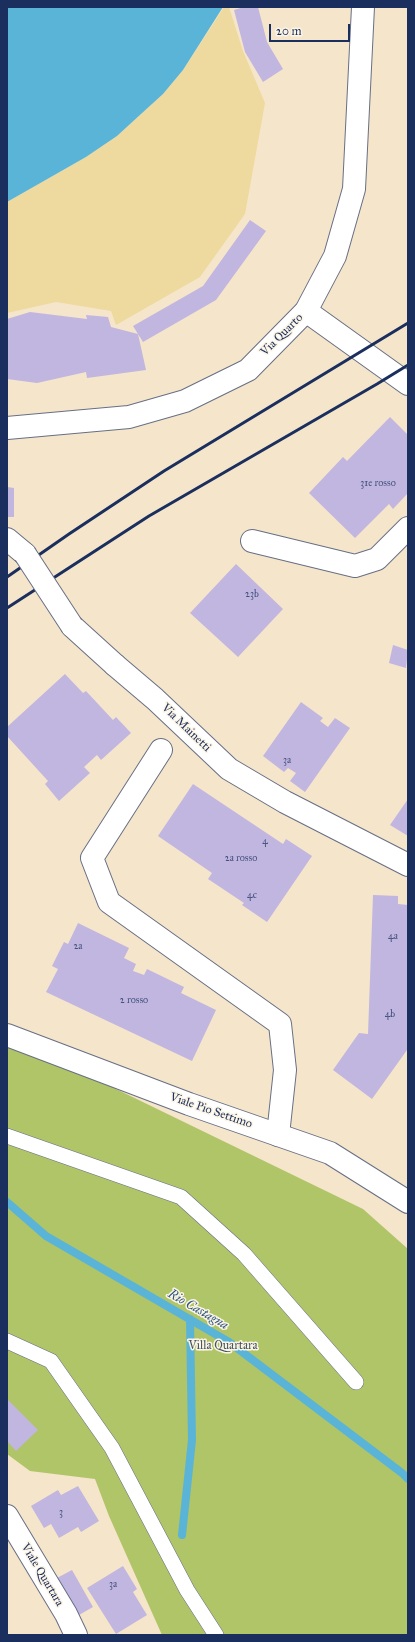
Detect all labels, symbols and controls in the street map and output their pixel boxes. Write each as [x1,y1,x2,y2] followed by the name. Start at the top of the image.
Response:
[271,16,352,42] scale bar
[276,24,302,38] text: 20 m
[258,311,306,359] street label: Via Quarto
[360,478,396,490] house number: 31e rosso
[245,589,259,601] house number: 23b
[158,701,214,755] street label: Via Mainetti
[283,755,291,767] house number: 3a
[262,836,268,848] house number: 4
[225,853,257,865] house number: 2a rosso
[247,890,257,902] house number: 4c
[388,931,398,943] house number: 4a
[73,941,83,953] house number: 2a
[120,995,148,1007] house number: 2 rosso
[385,1009,395,1021] house number: 4b
[168,1090,254,1132] street label: Viale Pio Settimo
[165,1286,231,1334] water label: Rio Castagna
[188,1339,258,1353] park label: Villa Quartara
[59,1507,63,1519] house number: 3
[18,1541,66,1609] street label: Viale Quartara
[109,1579,117,1591] house number: 3a

